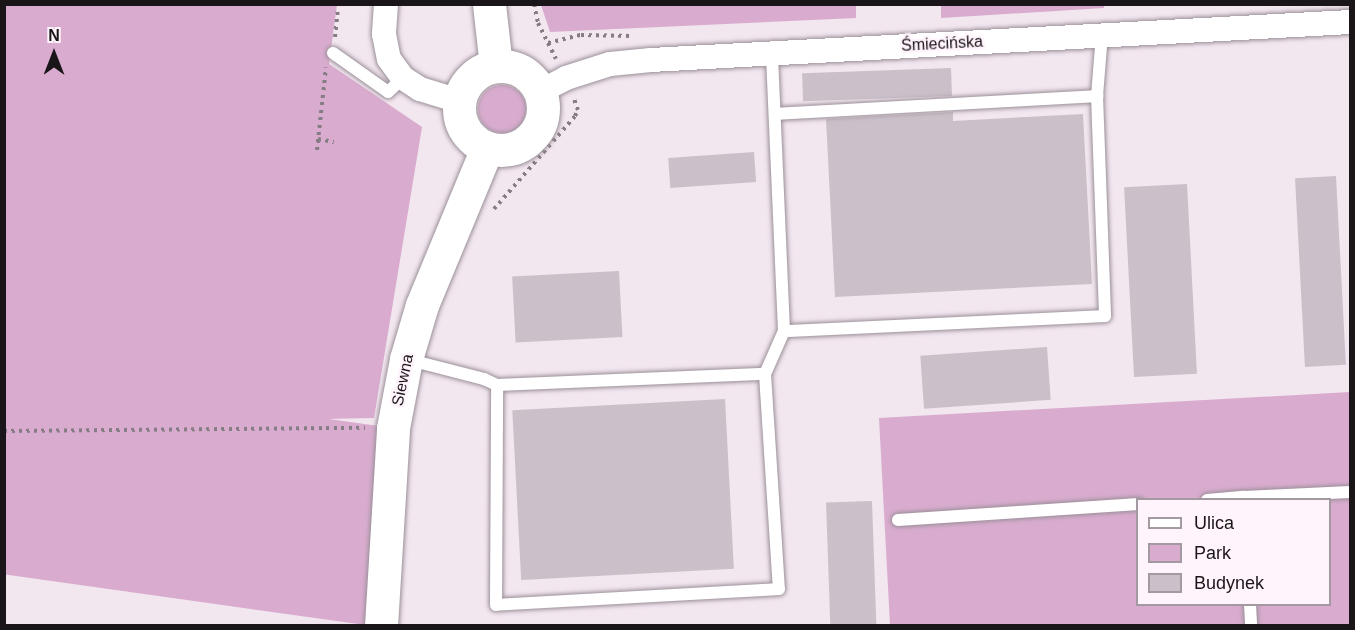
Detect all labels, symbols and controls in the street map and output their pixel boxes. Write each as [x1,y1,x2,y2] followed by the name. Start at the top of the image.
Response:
[24,24,84,84] north arrow
[48,27,60,44] text: N
[901,32,983,56] street label: Śmiecińska
[388,352,418,408] street label: Siewna
[1136,498,1331,606] legend
[1194,513,1234,533] text: Ulica
[1194,543,1231,563] text: Park
[1194,573,1264,593] text: Budynek

